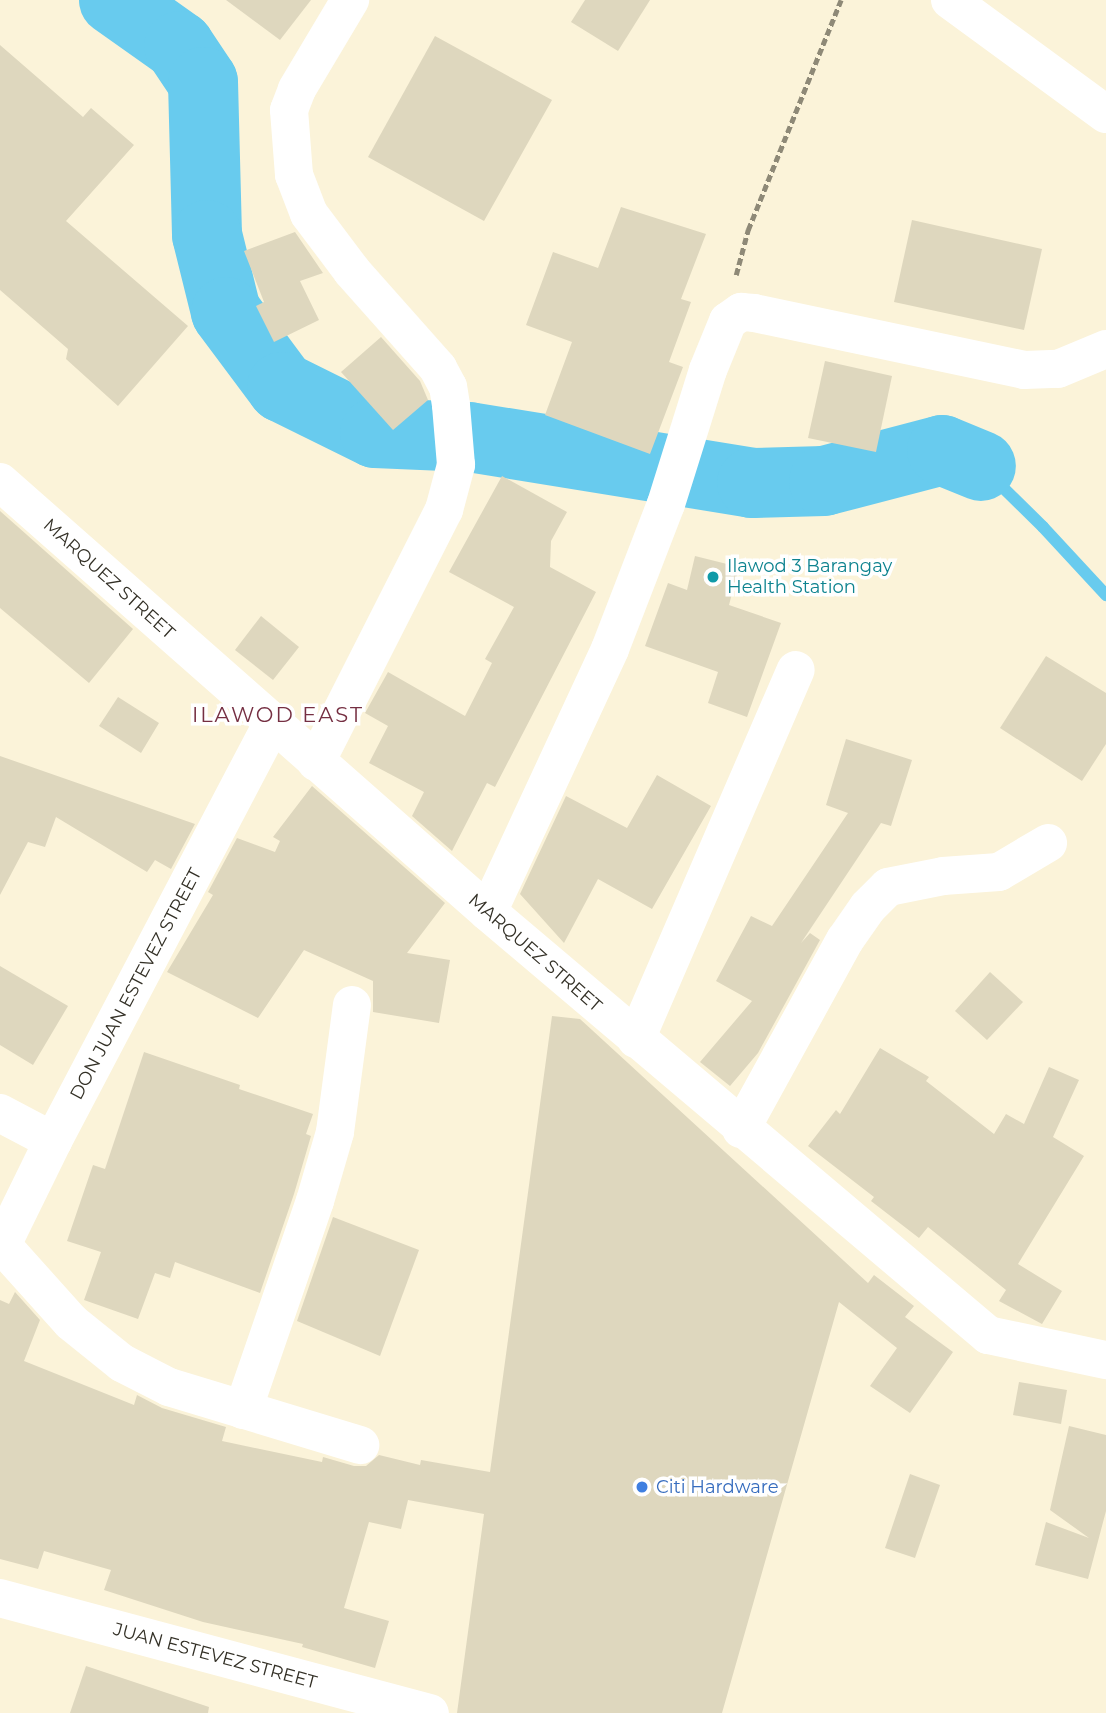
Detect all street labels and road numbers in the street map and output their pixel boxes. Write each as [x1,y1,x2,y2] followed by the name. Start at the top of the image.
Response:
[39,514,179,644] street label: MARQUEZ STREET
[66,865,206,1103] street label: DON JUAN ESTEVEZ STREET
[464,889,606,1017] street label: MARQUEZ STREET
[111,1618,319,1694] street label: JUAN ESTEVEZ STREET

